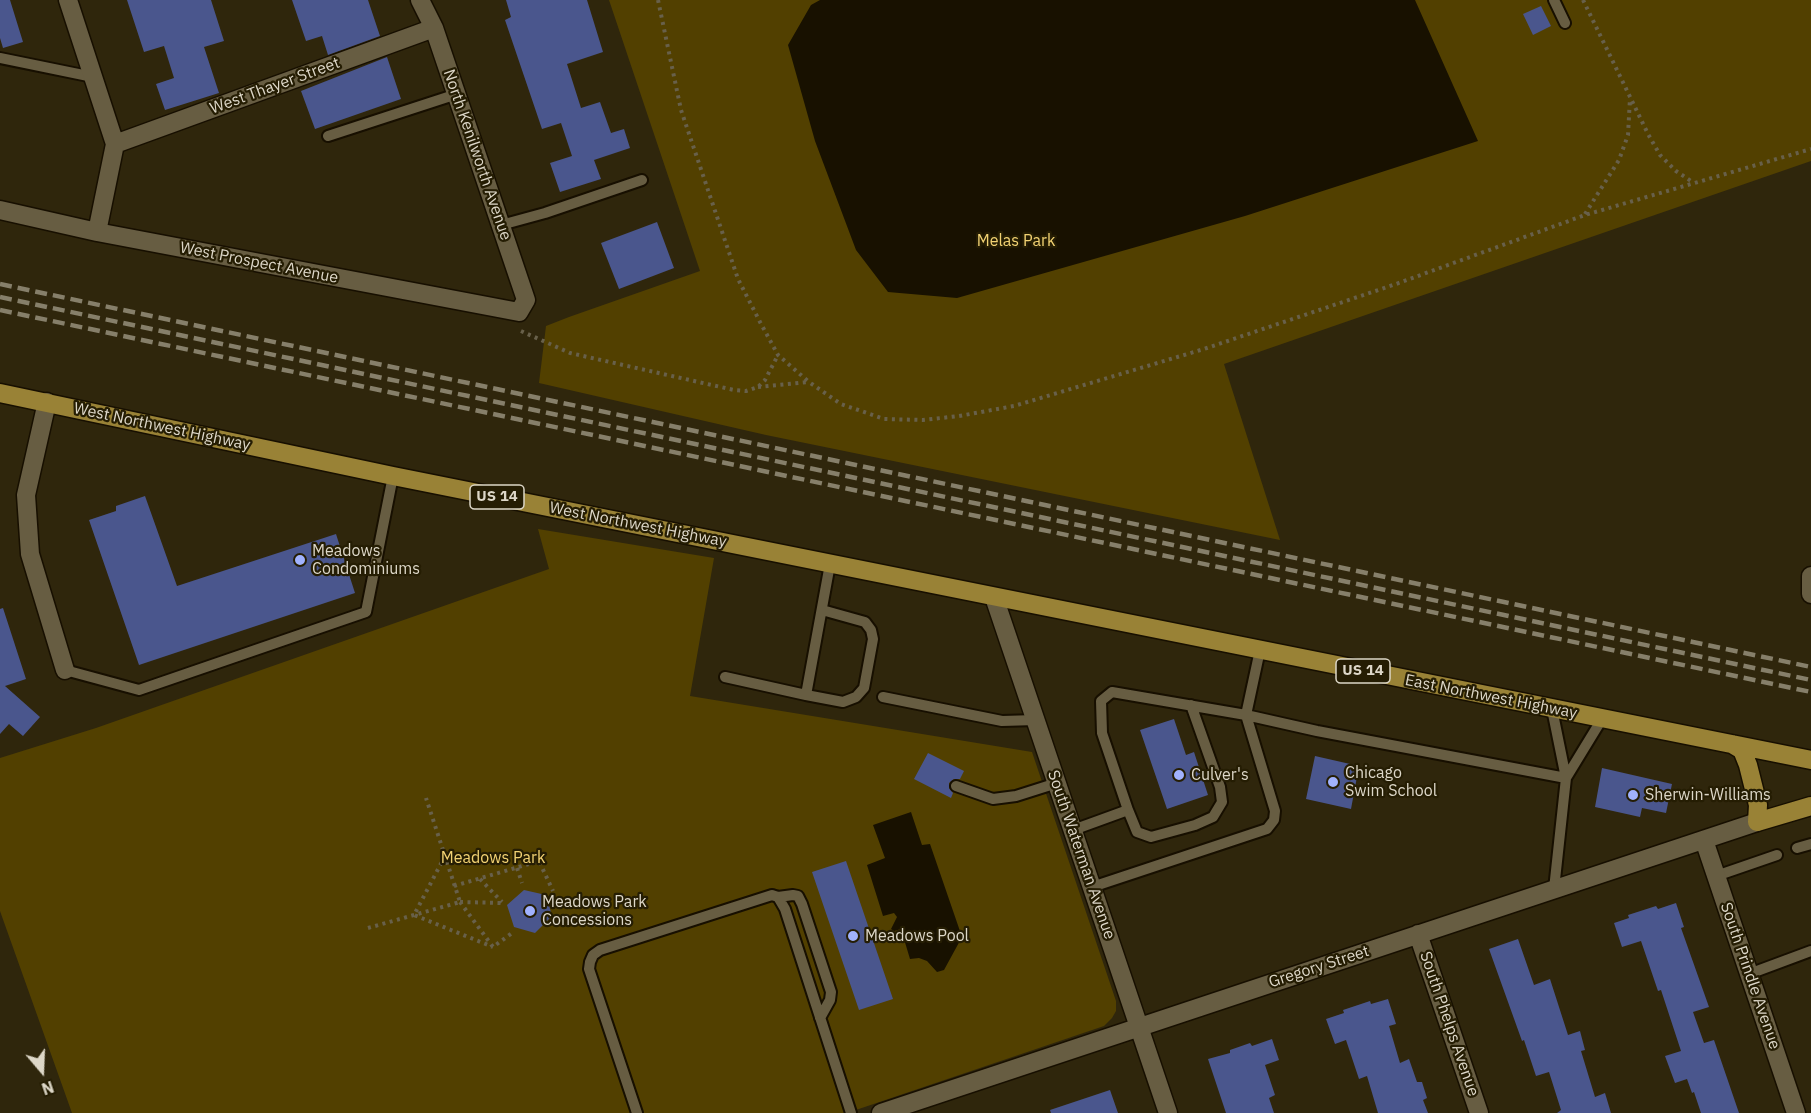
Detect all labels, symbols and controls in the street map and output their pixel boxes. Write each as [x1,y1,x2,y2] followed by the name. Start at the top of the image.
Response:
[207,54,343,118] street label: West Thayer Street
[439,67,515,243] street label: North Kenilworth Avenue
[977,231,1055,251] park label: Melas Park
[178,238,340,288] street label: West Prospect Avenue
[72,399,252,455] street label: West Northwest Highway
[470,485,524,509] road number: US 14
[548,498,728,552] street label: West Northwest Highway
[312,541,420,579] place label: Meadows Condominiums
[293,553,307,567] marker: Meadows Condominiums
[1336,659,1390,683] road number: US 14
[1403,671,1579,723] street label: East Northwest Highway
[1345,763,1437,801] place label: Chicago Swim School
[1191,765,1249,785] place label: Culver's
[1043,768,1119,942] street label: South Waterman Avenue
[1172,768,1186,782] marker: Culver's
[1326,775,1340,789] marker: Chicago Swim School
[1645,785,1771,805] place label: Sherwin-Williams
[1626,788,1640,802] marker: Sherwin-Williams
[441,848,545,868] park label: Meadows Park
[542,892,647,930] place label: Meadows Park Concessions
[1716,900,1784,1052] street label: South Prindle Avenue
[523,904,537,918] marker: Meadows Park Concessions
[865,926,969,946] place label: Meadows Pool
[846,929,860,943] marker: Meadows Pool
[1266,942,1372,992] street label: Gregory Street
[1415,949,1483,1099] street label: South Phelps Avenue
[12,1041,72,1101] north arrow
[39,1077,57,1099] text: N

